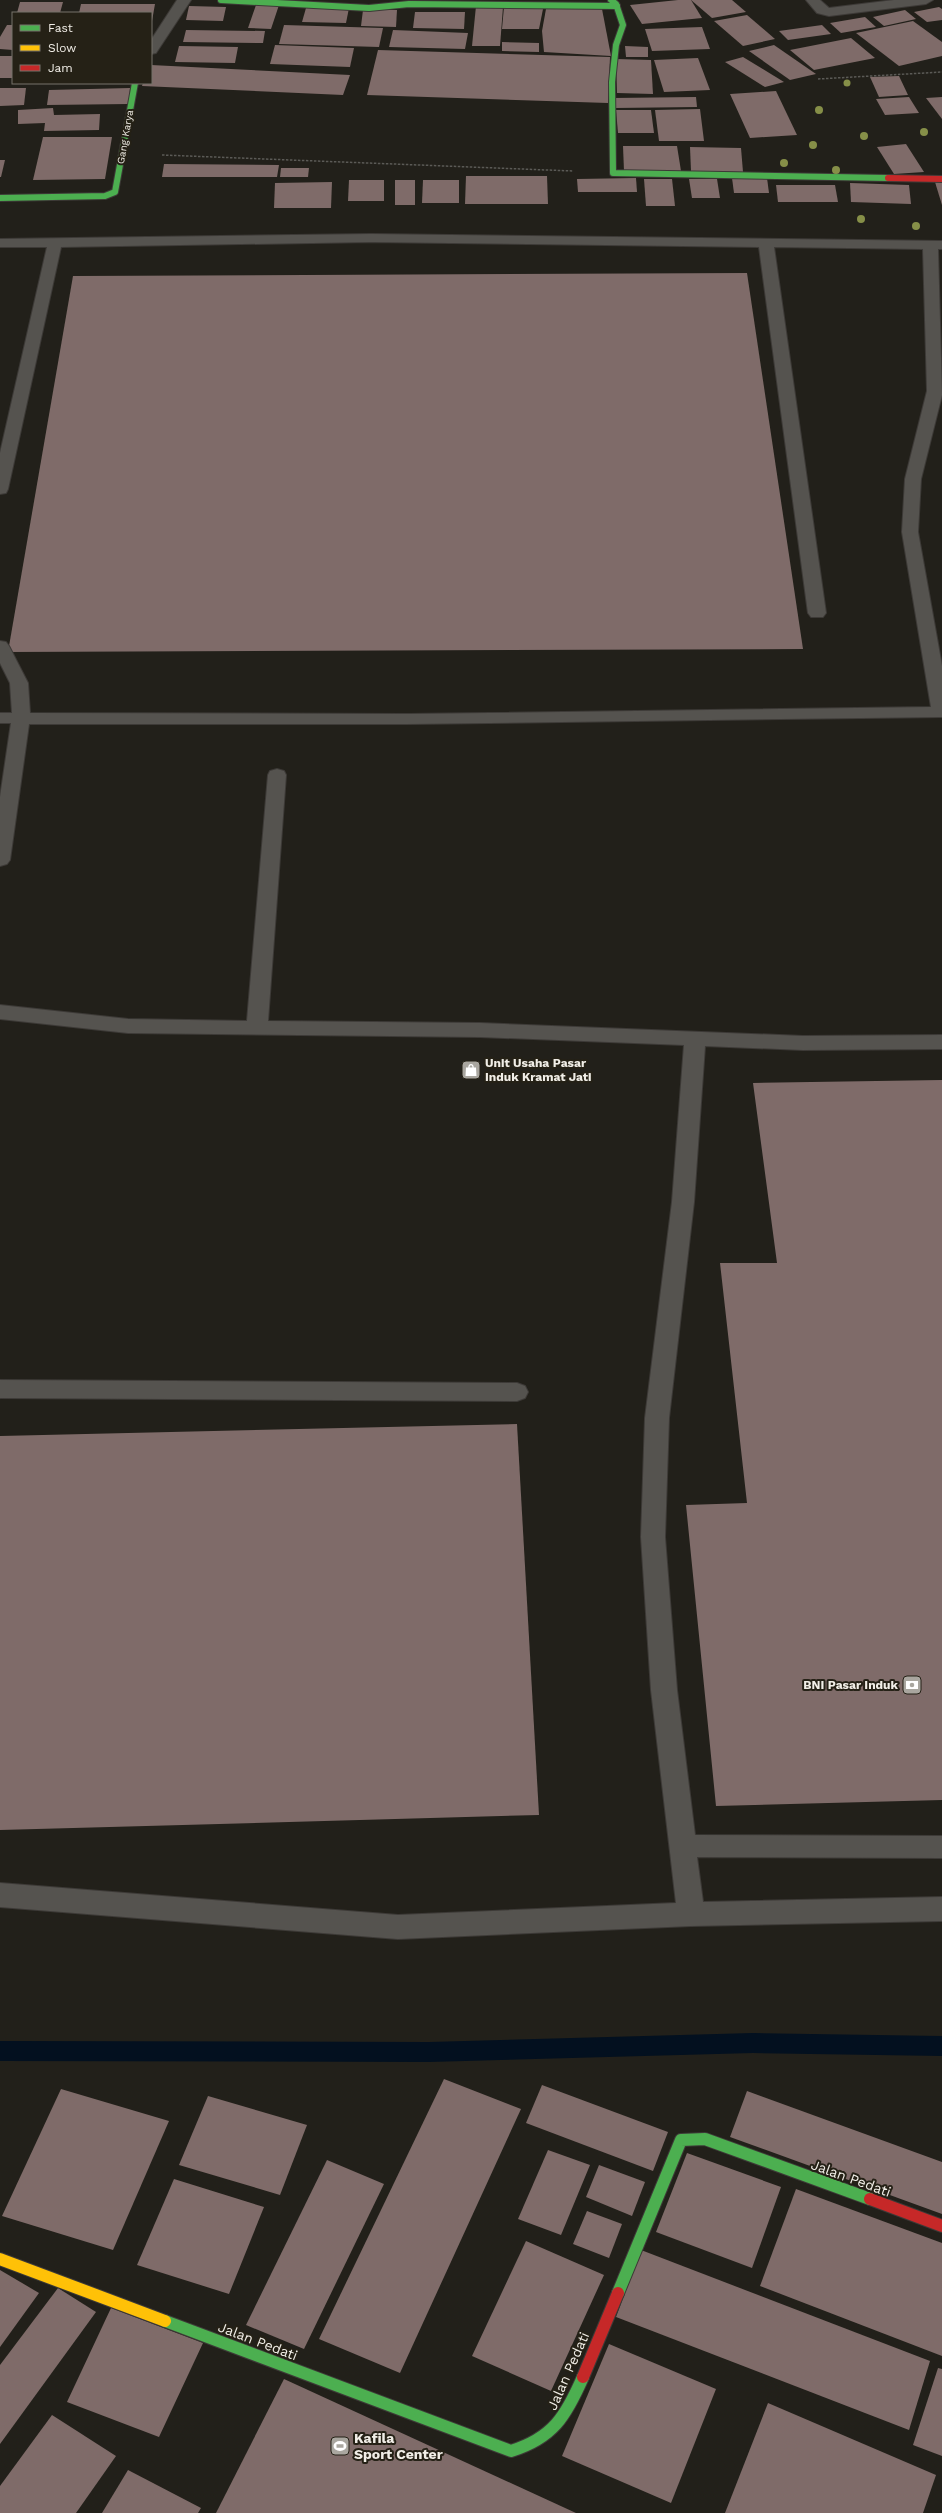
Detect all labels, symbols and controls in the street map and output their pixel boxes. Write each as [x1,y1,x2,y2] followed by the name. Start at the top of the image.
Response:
[12,12,152,84] legend
[48,21,73,35] text: Fast
[48,41,76,55] text: Slow
[48,61,73,75] text: Jam
[115,109,135,165] street label: Gang Karya
[485,1056,592,1084] place label: Unit Usaha Pasar Induk Kramat Jati
[460,1059,482,1081] shop icon: Unit Usaha Pasar Induk Kramat Jati
[901,1674,923,1696] bank icon: BNI Pasar Induk
[803,1678,899,1692] place label: BNI Pasar Induk
[809,2156,893,2200] street label: Jalan Pedati
[216,2319,300,2363] street label: Jalan Pedati
[544,2329,592,2413] street label: Jalan Pedati
[354,2430,443,2462] place label: Kafila Sport Center
[329,2435,351,2457] sports icon: Kafila Sport Center

